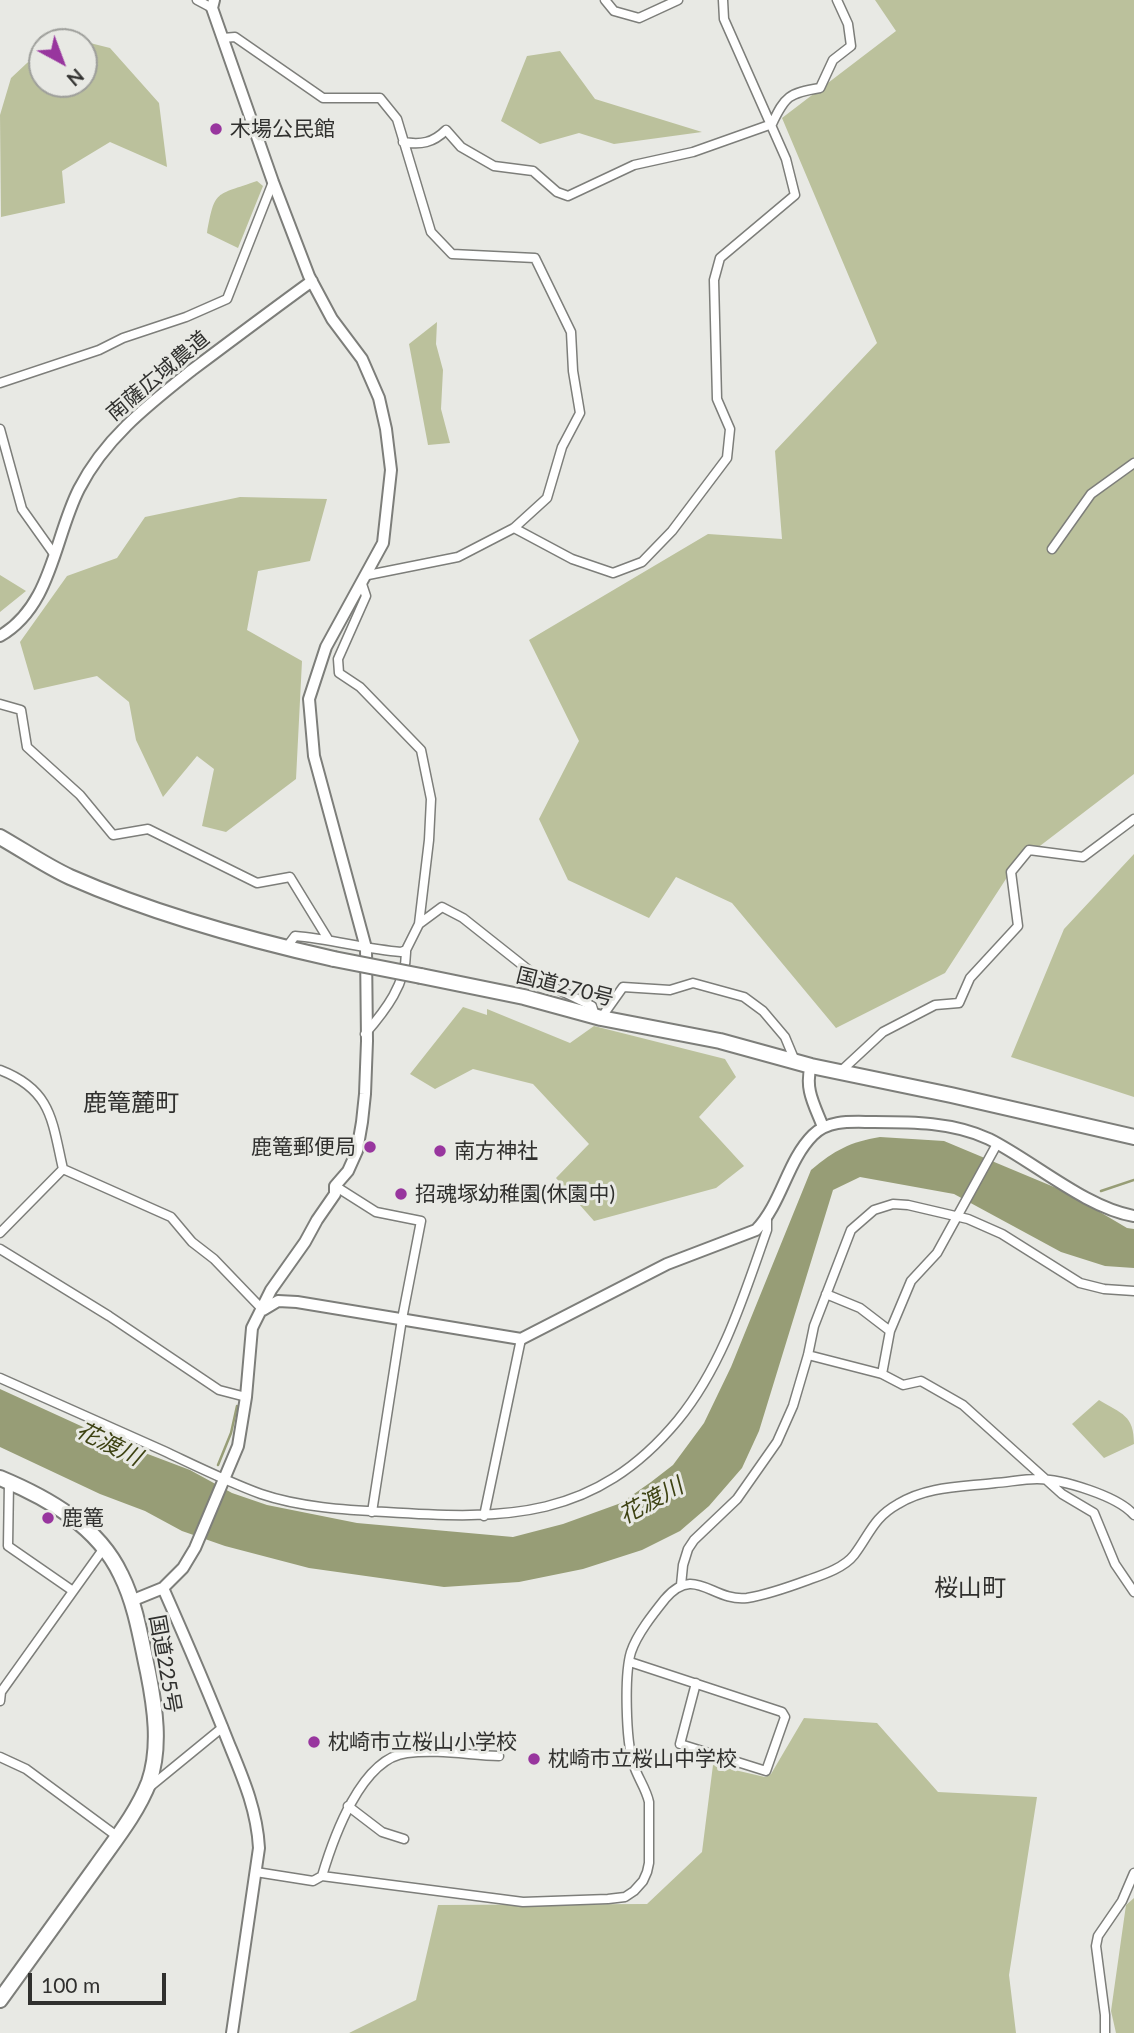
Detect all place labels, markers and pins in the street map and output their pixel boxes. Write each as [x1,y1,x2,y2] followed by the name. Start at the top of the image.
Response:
[230,116,335,142] place label: 木場公民館
[208,121,224,137] marker: 木場公民館
[251,1134,356,1160] place label: 鹿篭郵便局
[454,1138,538,1164] place label: 南方神社
[362,1139,378,1155] marker: 鹿篭郵便局
[432,1143,448,1159] marker: 南方神社
[415,1181,615,1207] place label: 招魂塚幼稚園(休園中)
[393,1186,409,1202] marker: 招魂塚幼稚園(休園中)
[62,1505,104,1531] place label: 鹿篭
[40,1510,56,1526] marker: 鹿篭
[328,1729,517,1755] place label: 枕崎市立桜山小学校
[306,1734,322,1750] marker: 枕崎市立桜山小学校
[548,1746,737,1772] place label: 枕崎市立桜山中学校
[526,1751,542,1767] marker: 枕崎市立桜山中学校

